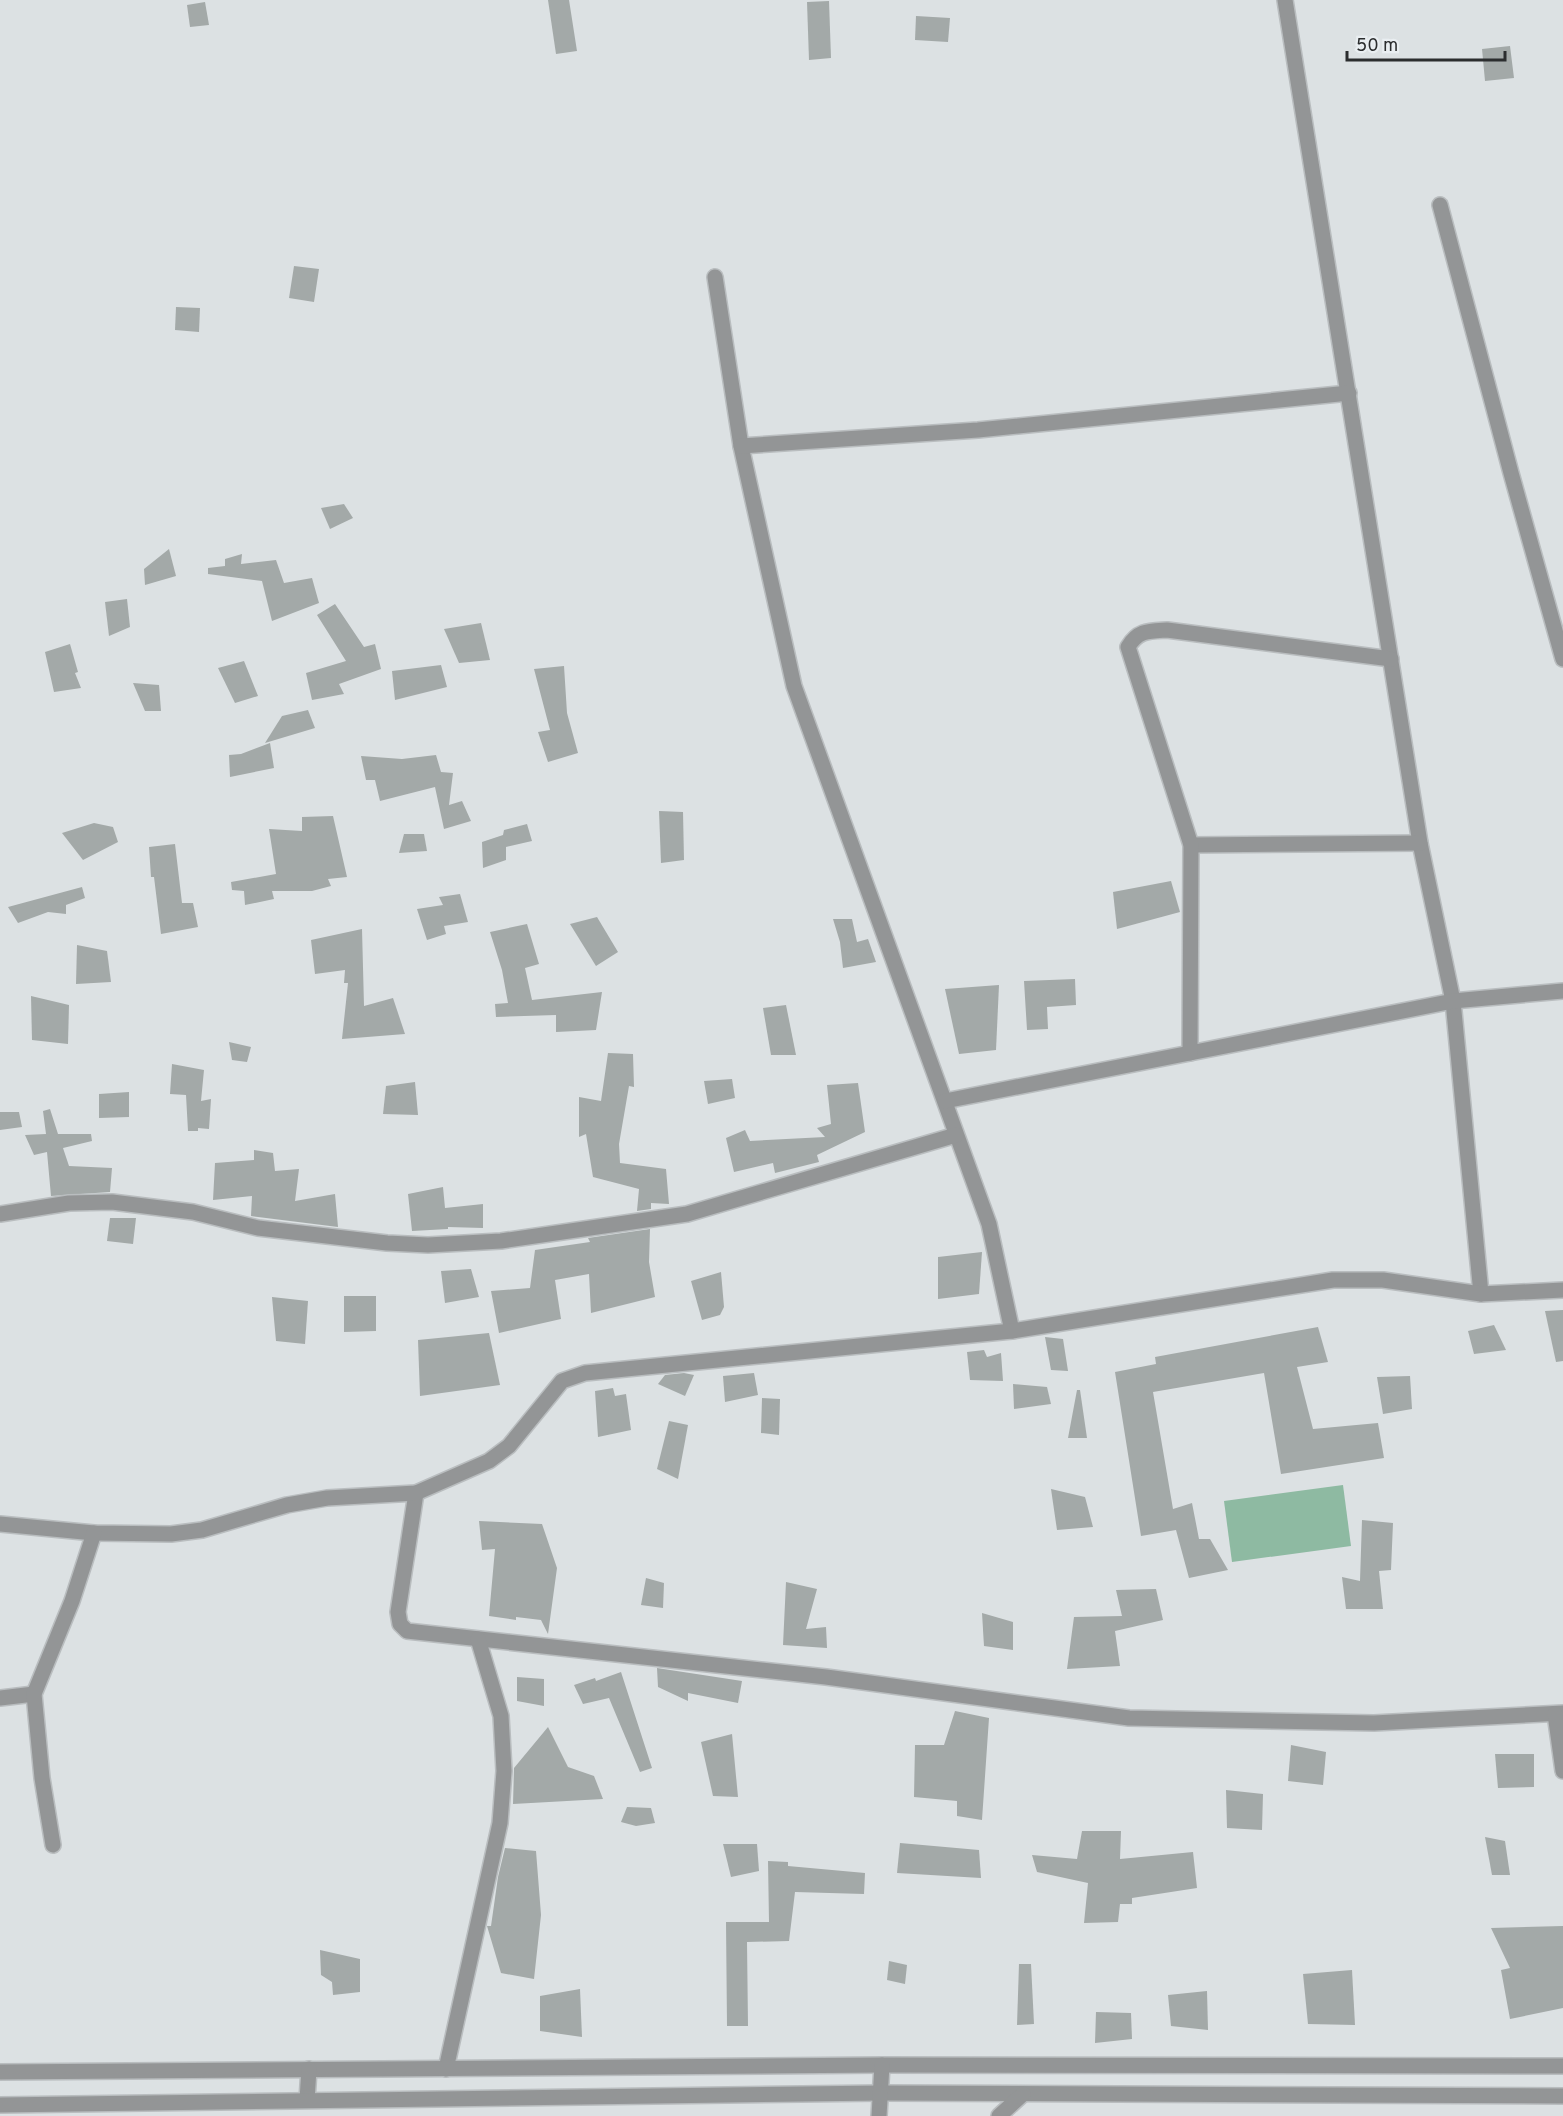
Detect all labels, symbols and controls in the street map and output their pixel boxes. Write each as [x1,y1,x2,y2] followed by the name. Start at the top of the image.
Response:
[1347,24,1504,62] scale bar
[1356,35,1398,58] text: 50 m

